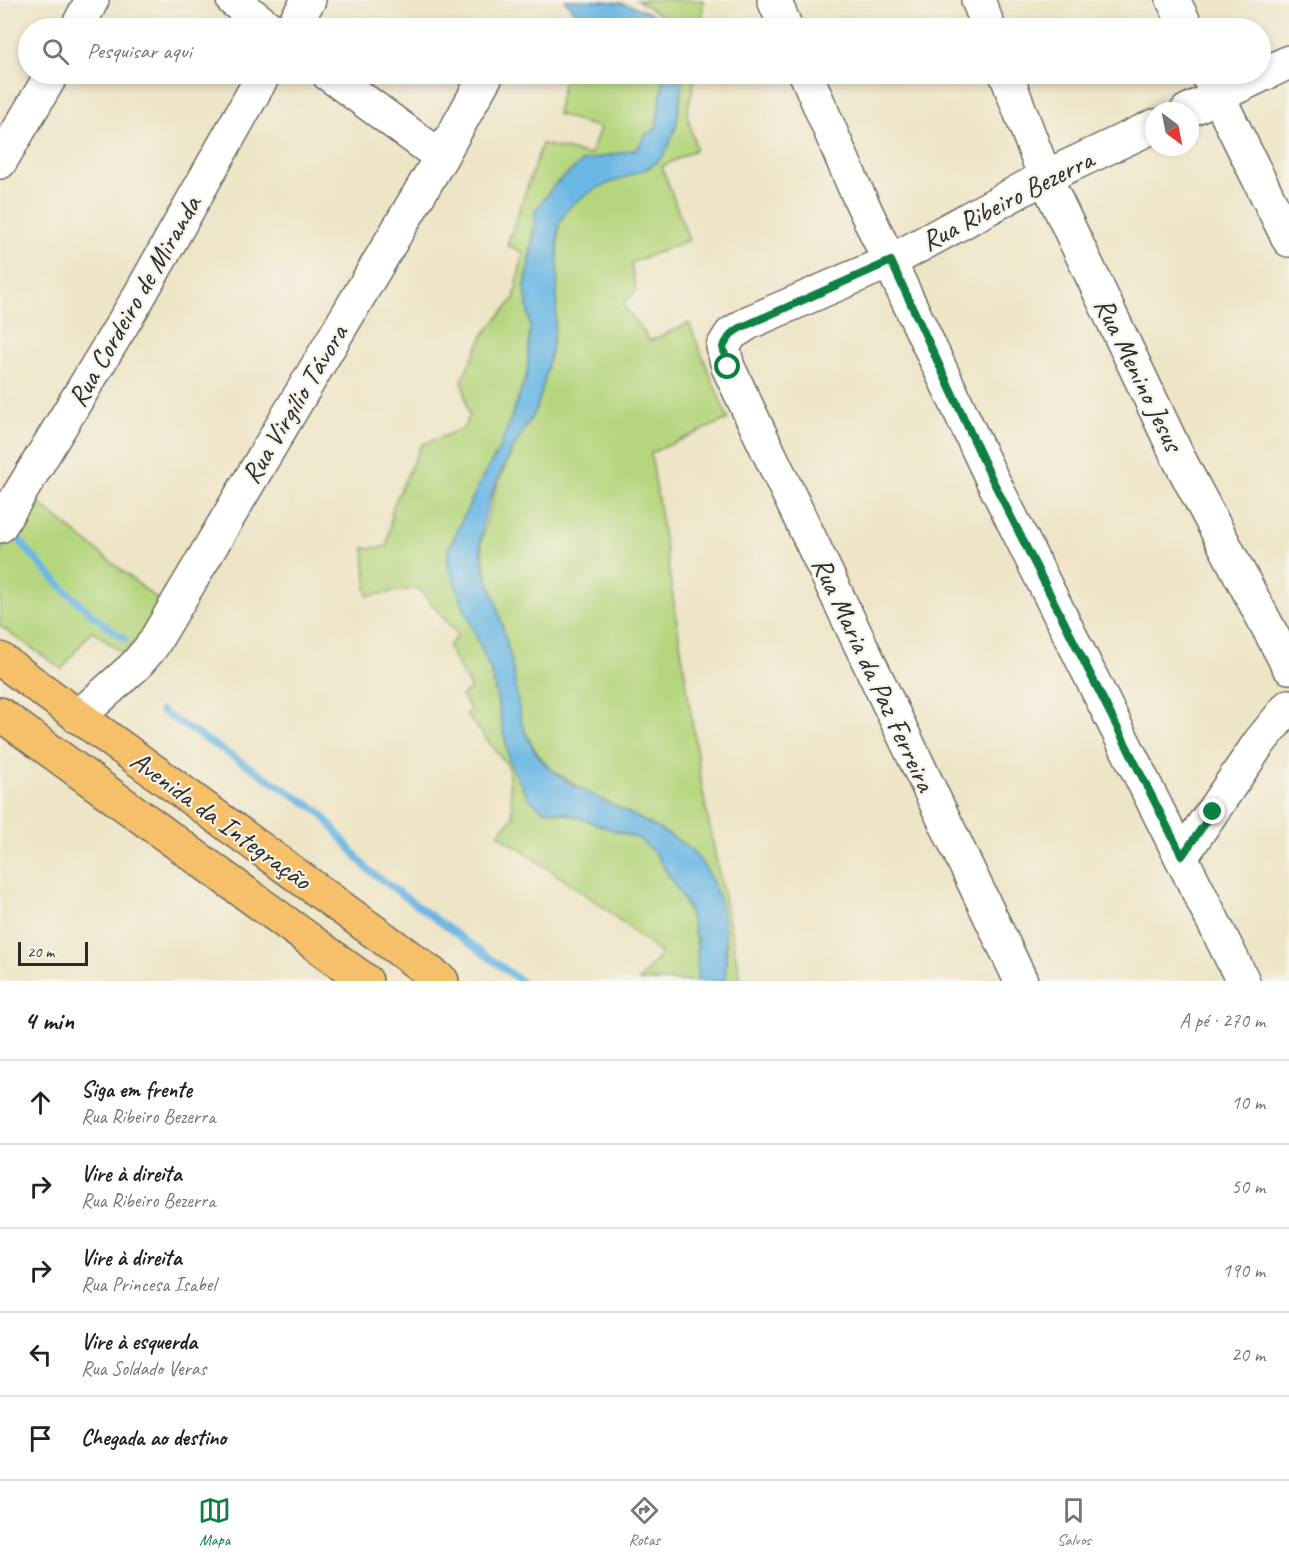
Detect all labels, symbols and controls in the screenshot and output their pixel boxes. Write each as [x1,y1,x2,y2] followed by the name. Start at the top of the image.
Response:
[18,18,1271,84] search box
[39,35,72,68] icon: search
[87,37,192,65] text: Pesquisar aqui
[1145,102,1199,156] north arrow
[915,141,1101,258] street label: Rua Ribeiro Bezerra
[59,188,209,413] street label: Rua Cordeiro de Miranda
[1087,292,1192,458] street label: Rua Menino Jesus
[233,317,356,490] street label: Rua Virgílio Távora
[714,353,740,379] route start
[804,551,944,798] street label: Rua Maria da Paz Ferreira
[124,743,320,899] street label: Avenida da Integração
[1199,798,1225,824] route end
[18,939,88,966] scale bar
[27,942,54,962] text: 20 m
[24,1004,74,1037] text: 4 min
[1180,1008,1265,1033] text: A pé · 270 m
[81,1076,192,1104] text: Siga em frente
[24,1086,57,1119] icon: ahead
[1231,1090,1265,1115] text: 10 m
[81,1104,215,1129] text: Rua Ribeiro Bezerra
[81,1160,181,1188] text: Vire à direita
[24,1170,57,1203] icon: right
[1231,1174,1265,1199] text: 50 m
[81,1188,215,1213] text: Rua Ribeiro Bezerra
[81,1244,181,1272] text: Vire à direita
[24,1254,57,1287] icon: right
[1222,1258,1265,1283] text: 190 m
[81,1272,216,1297] text: Rua Princesa Isabel
[81,1328,197,1356] text: Vire à esquerda
[24,1338,57,1371] icon: left
[1231,1342,1265,1367] text: 20 m
[81,1356,206,1381] text: Rua Soldado Veras
[24,1422,57,1455] icon: arrive
[81,1424,226,1452] text: Chegada ao destino
[198,1494,231,1550] tab: Mapa
[628,1494,661,1550] tab: Rotas
[1057,1494,1091,1550] tab: Salvos

